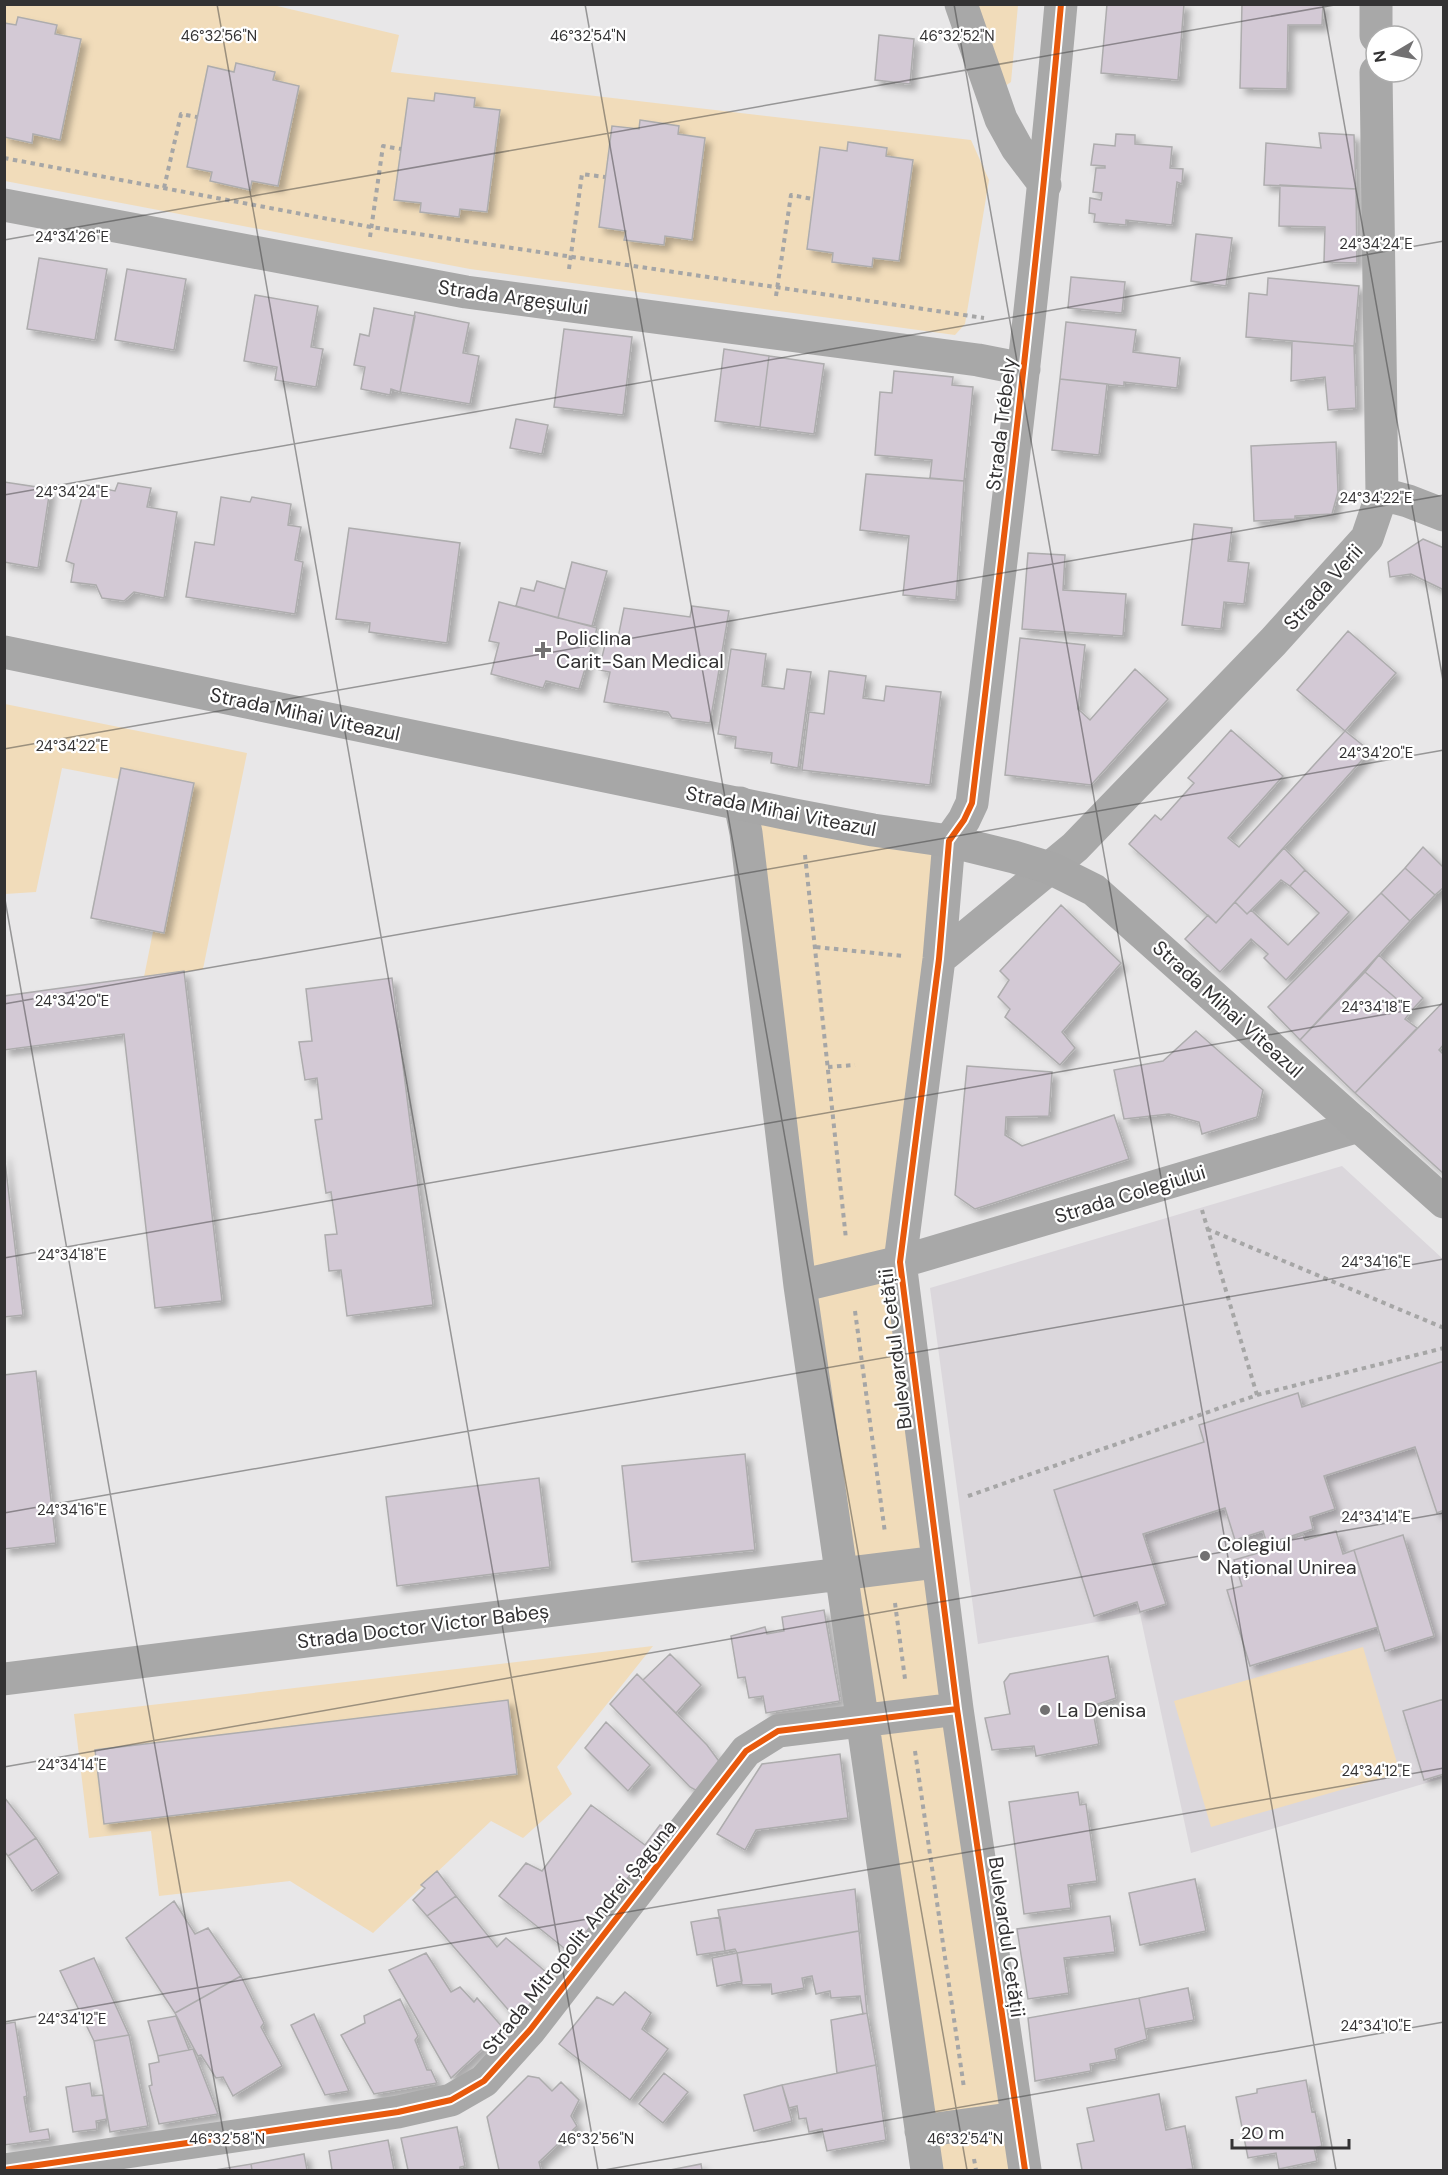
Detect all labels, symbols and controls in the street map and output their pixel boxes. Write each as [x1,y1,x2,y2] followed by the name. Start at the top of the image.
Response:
[1364,24,1424,84] north arrow
[181,26,257,46] text: 46°32'56"N
[550,26,626,46] text: 46°32'54"N
[919,26,995,46] text: 46°32'52"N
[1368,49,1391,64] text: N
[35,227,109,247] text: 24°34'26"E
[1339,234,1413,254] text: 24°34'24"E
[436,274,590,320] street label: Strada Argeșului
[980,356,1022,492] street label: Strada Trébely
[35,482,109,502] text: 24°34'24"E
[1339,488,1413,508] text: 24°34'22"E
[1278,539,1368,635] street label: Strada Verii
[556,625,724,674] place label: Policlina Carit-San Medical
[534,641,552,659] marker: Policlina Carit-San Medical
[208,681,402,747] street label: Strada Mihai Viteazul
[35,736,109,756] text: 24°34'22"E
[1339,743,1413,763] text: 24°34'20"E
[683,780,879,842] street label: Strada Mihai Viteazul
[1147,935,1309,1083] street label: Strada Mihai Viteazul
[35,991,109,1011] text: 24°34'20"E
[1341,997,1411,1017] text: 24°34'18"E
[1051,1159,1209,1229] street label: Strada Colegiului
[37,1245,107,1265] text: 24°34'18"E
[1341,1252,1411,1272] text: 24°34'16"E
[872,1267,918,1431] street label: Bulevardul Cetății
[37,1500,107,1520] text: 24°34'16"E
[1341,1507,1411,1527] text: 24°34'14"E
[1217,1531,1357,1580] place label: Colegiul Național Unirea
[1198,1549,1212,1563] marker: Colegiul Național Unirea
[295,1598,551,1654] street label: Strada Doctor Victor Babeș
[1057,1697,1146,1723] place label: La Denisa
[1038,1703,1052,1717] marker: La Denisa
[37,1755,107,1775] text: 24°34'14"E
[1341,1761,1411,1781] text: 24°34'12"E
[476,1814,682,2060] street label: Strada Mitropolit Andrei Șaguna
[983,1855,1031,2019] street label: Bulevardul Cetății
[37,2009,107,2029] text: 24°34'12"E
[1341,2016,1411,2036] text: 24°34'10"E
[1232,2112,1349,2150] scale bar
[1241,2121,1284,2145] text: 20 m
[189,2129,265,2149] text: 46°32'58"N
[558,2129,634,2149] text: 46°32'56"N
[927,2129,1003,2149] text: 46°32'54"N

